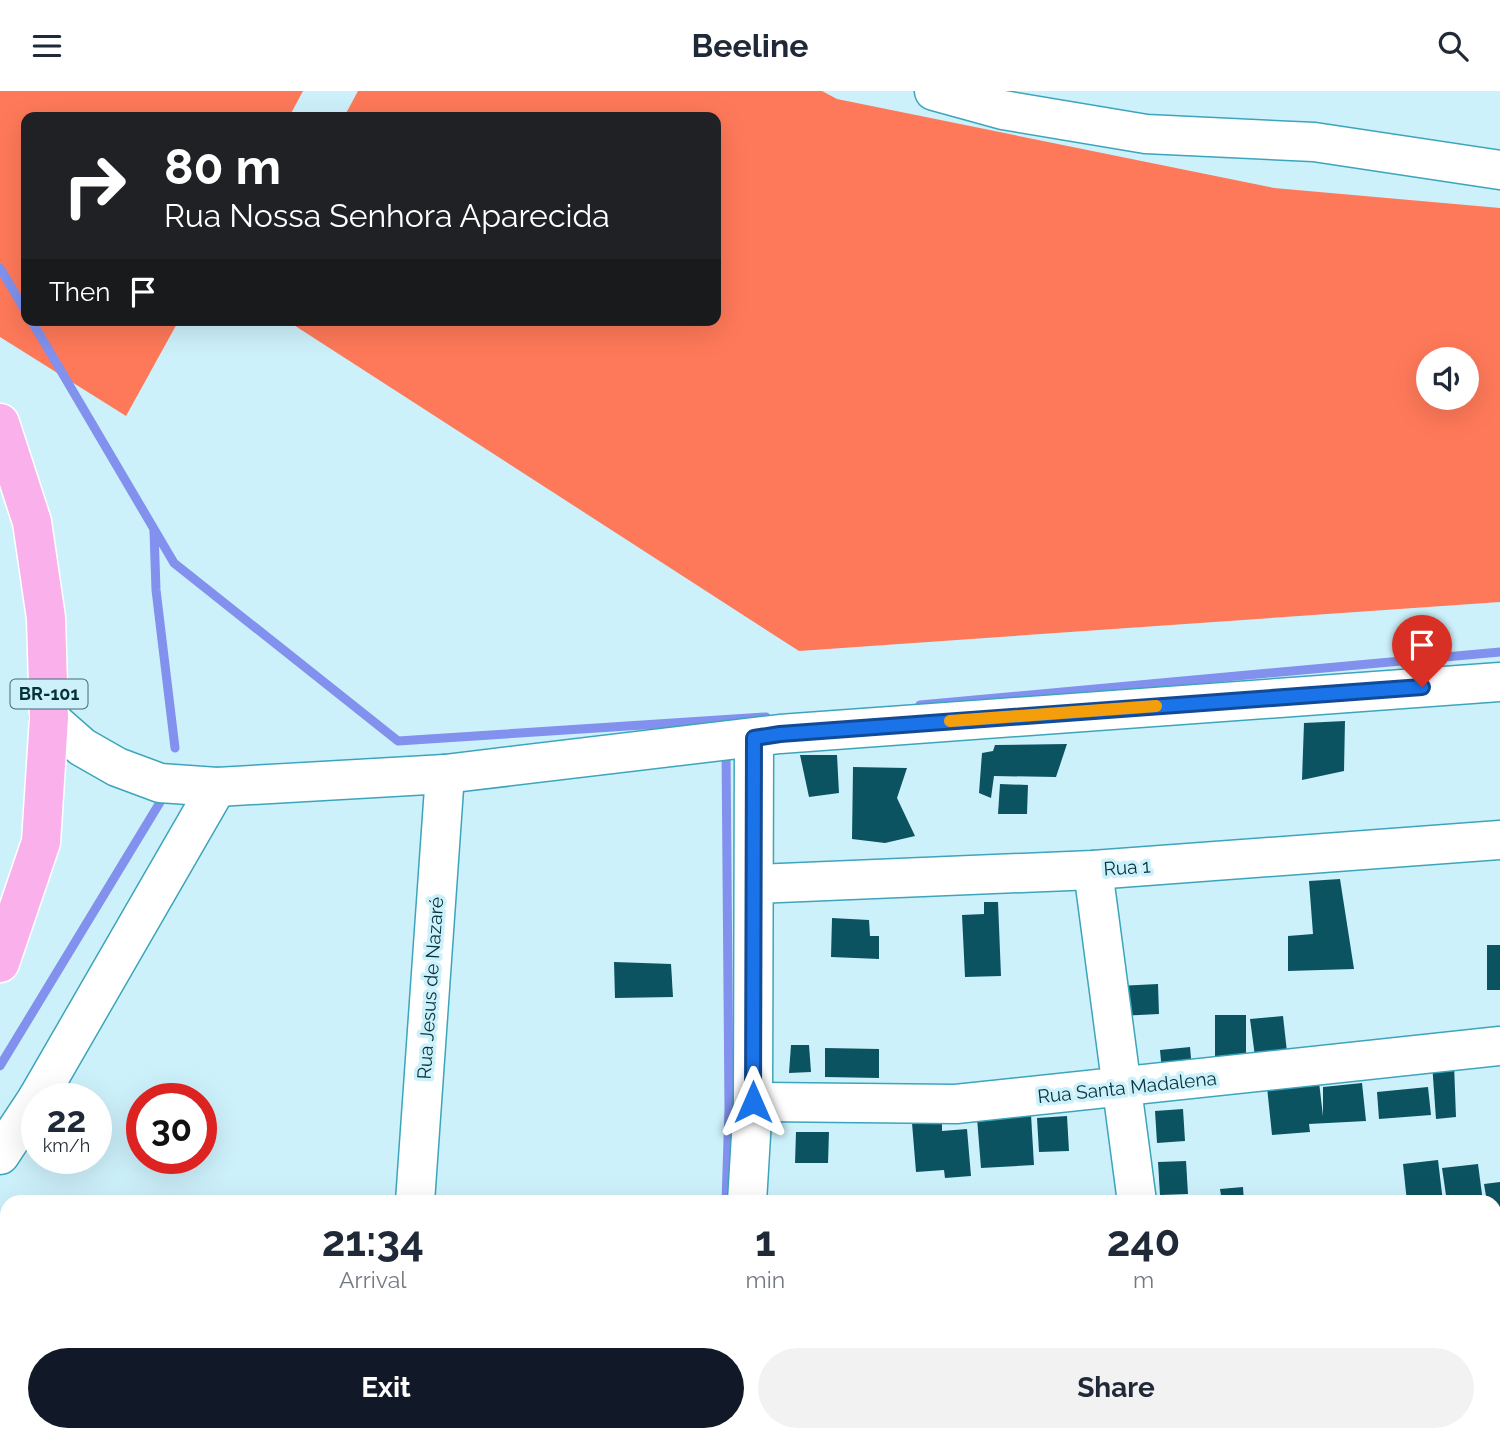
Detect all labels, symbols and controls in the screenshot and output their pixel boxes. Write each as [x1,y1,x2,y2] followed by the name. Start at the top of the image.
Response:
[28,27,66,65] icon: menu
[692,27,808,64] text: Beeline
[1434,27,1472,65] icon: search
[164,138,281,195] text: 80 m
[49,140,140,231] icon: right
[164,197,610,234] text: Rua Nossa Senhora Aparecida
[124,273,162,311] icon: arrive
[49,277,110,307] text: Then
[1416,347,1479,410] map controls
[1416,347,1479,410] button: sound
[1392,615,1452,687] pin
[1403,626,1441,664] icon: arrive
[10,679,88,709] road number: BR-101
[1103,854,1151,880] street label: Rua 1
[413,896,447,1080] street label: Rua Jesus de Nazaré
[716,1065,790,1139] position arrow
[1036,1067,1218,1107] street label: Rua Santa Madalena
[126,1083,217,1174] speed limit sign: 30
[47,1099,86,1140] text: 22
[43,1135,90,1156] text: km/h
[322,1217,424,1266] text: 21:34
[755,1217,776,1266] text: 1
[1107,1217,1180,1266] text: 240
[339,1266,407,1293] text: Arrival
[746,1266,785,1293] text: min
[1133,1266,1154,1293] text: m
[28,1348,744,1428] button: Exit
[758,1348,1474,1428] button: Share

